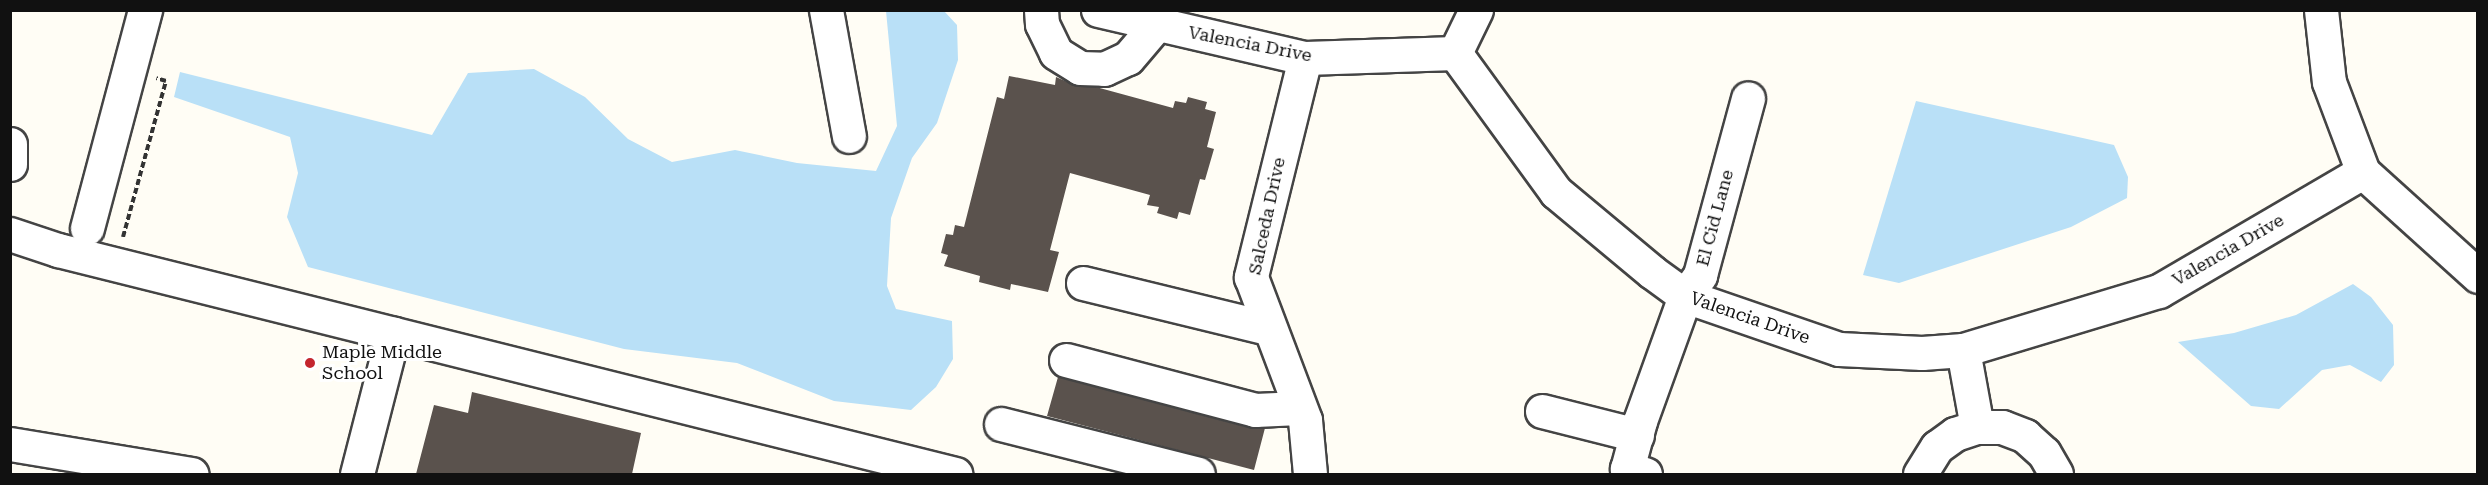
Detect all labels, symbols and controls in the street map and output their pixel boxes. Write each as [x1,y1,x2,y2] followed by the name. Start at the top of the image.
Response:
[1186,21,1314,67] street label: Valencia Drive
[1244,155,1290,277] street label: Salceda Drive
[1692,167,1738,269] street label: El Cid Lane
[2168,209,2288,291] street label: Valencia Drive
[1687,287,1813,349] street label: Valencia Drive
[322,342,442,385] place label: Maple Middle School
[303,356,317,370] marker: Maple Middle School

